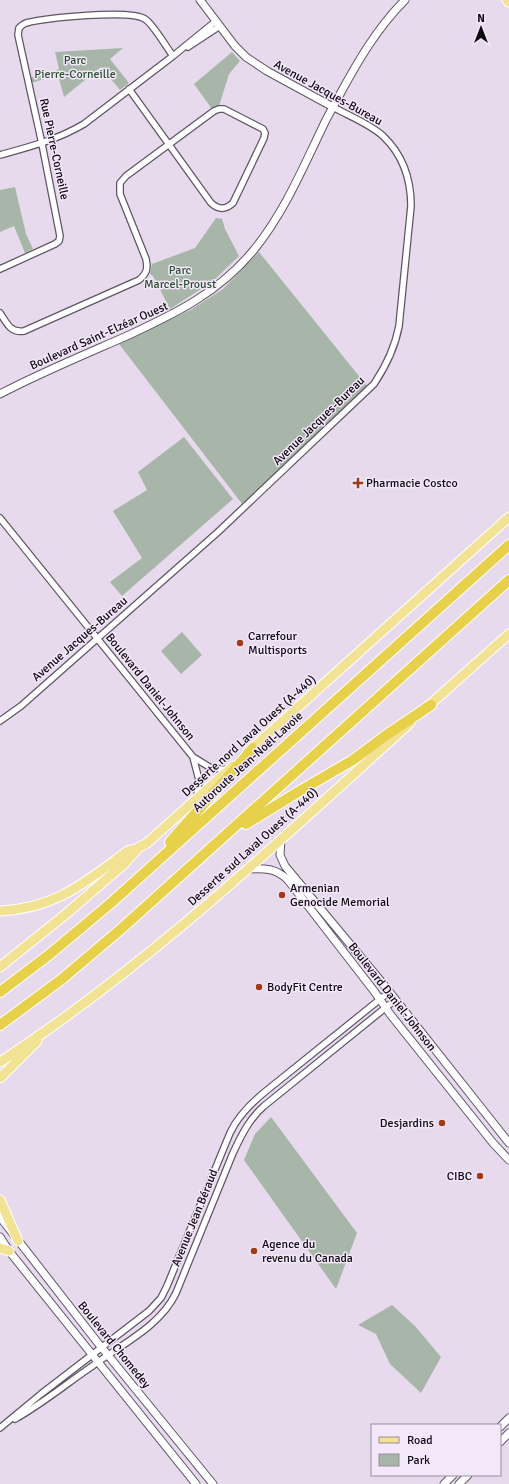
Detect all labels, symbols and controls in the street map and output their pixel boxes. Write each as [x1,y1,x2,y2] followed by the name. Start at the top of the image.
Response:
[461,8,501,48] north arrow
[477,12,485,25] text: N
[34,53,116,82] park label: Parc Pierre-Corneille
[271,57,385,129] street label: Avenue Jacques-Bureau
[36,97,72,201] street label: Rue Pierre-Corneille
[144,263,216,292] park label: Parc Marcel-Proust
[27,299,171,373] street label: Boulevard Saint-Elzéar Ouest
[270,373,368,469] street label: Avenue Jacques-Bureau
[366,476,458,491] place label: Pharmacie Costco
[353,478,363,488] marker: Pharmacie Costco
[29,593,131,685] street label: Avenue Jacques-Bureau
[248,629,307,658] place label: Carrefour Multisports
[102,630,198,744] street label: Boulevard Daniel-Johnson
[235,638,245,648] marker: Carrefour Multisports
[179,672,319,800] street label: Desserte nord Laval Ouest (A-440)
[190,709,306,815] street label: Autoroute Jean-Noël-Lavoie
[185,785,321,909] street label: Desserte sud Laval Ouest (A-440)
[290,881,390,910] place label: Armenian Genocide Memorial
[277,890,287,900] marker: Armenian Genocide Memorial
[345,940,439,1054] street label: Boulevard Daniel-Johnson
[267,980,343,995] place label: BodyFit Centre
[254,982,264,992] marker: BodyFit Centre
[380,1116,434,1131] place label: Desjardins
[437,1118,447,1128] marker: Desjardins
[169,1167,221,1269] street label: Avenue Jean Béraud
[447,1169,472,1184] place label: CIBC
[475,1171,485,1181] marker: CIBC
[262,1237,353,1266] place label: Agence du revenu du Canada
[249,1246,259,1256] marker: Agence du revenu du Canada
[74,1298,154,1392] street label: Boulevard Chomedey
[371,1424,501,1476] legend
[407,1433,433,1448] text: Road
[407,1453,430,1468] text: Park

